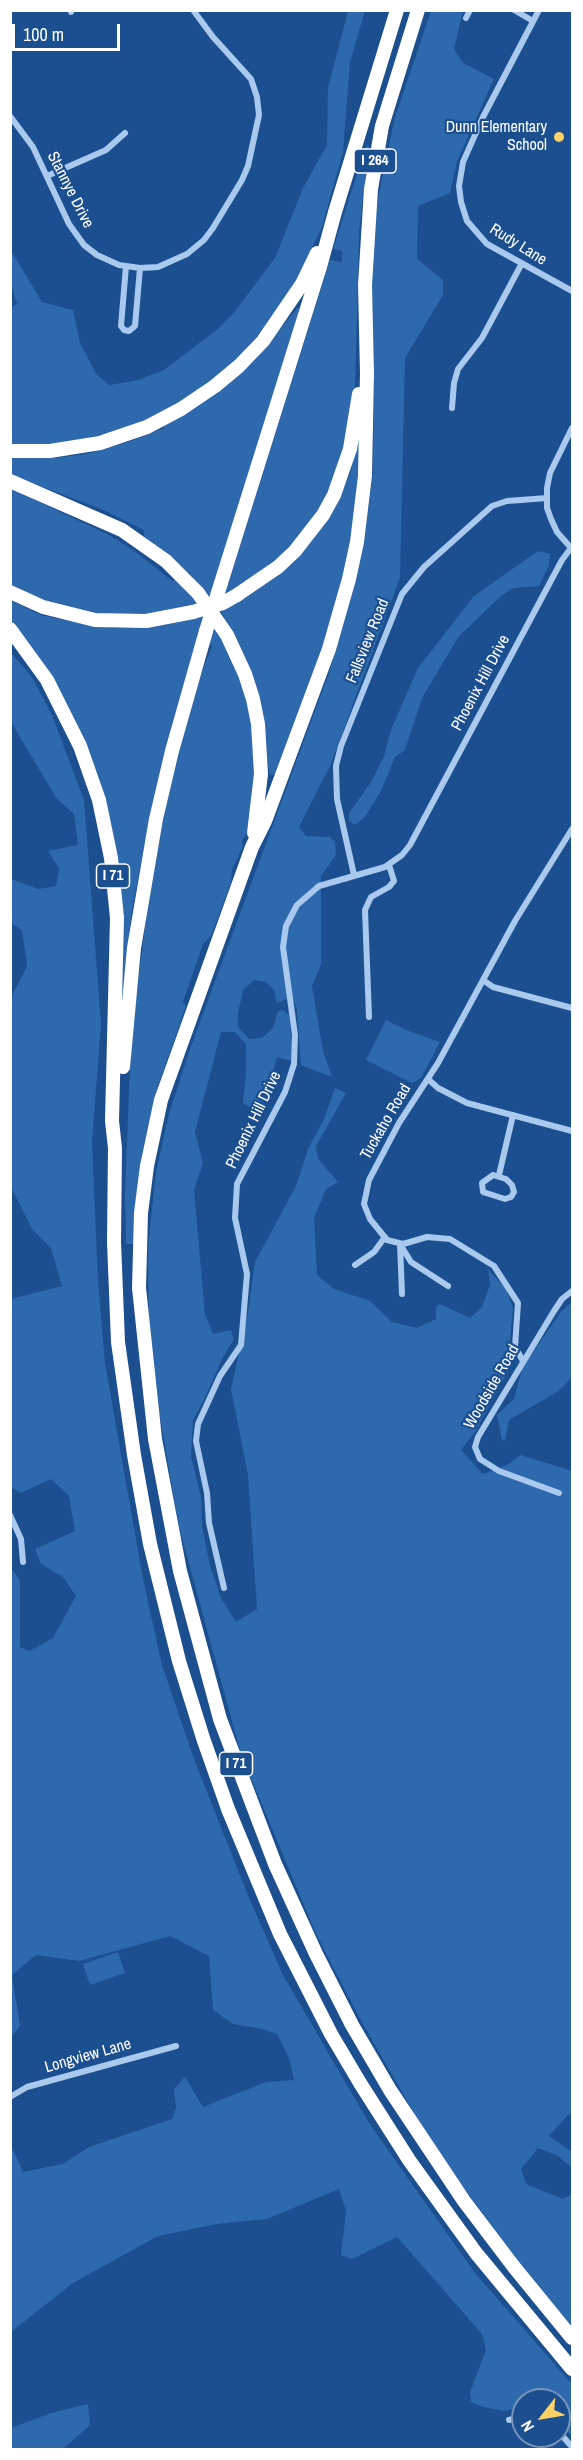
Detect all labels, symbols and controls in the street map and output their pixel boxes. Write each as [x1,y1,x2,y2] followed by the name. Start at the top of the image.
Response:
[15,12,123,50] scale bar
[23,22,64,47] text: 100 m
[446,118,547,156] place label: Dunn Elementary School
[552,130,566,144] marker: Dunn Elementary School
[43,149,97,231] street label: Stannye Drive
[354,149,396,173] road number: I 264
[486,220,550,270] street label: Rudy Lane
[342,596,394,686] street label: Fallsview Road
[448,632,514,734] street label: Phoenix Hill Drive
[96,864,130,888] road number: I 71
[222,1068,286,1172] street label: Phoenix Hill Drive
[357,1081,415,1163] street label: Tuckaho Road
[460,1342,524,1432] street label: Woodside Road
[220,1752,252,1776] road number: I 71
[43,2035,133,2077] street label: Longview Lane
[511,2388,571,2448] north arrow
[515,2417,539,2436] text: N

